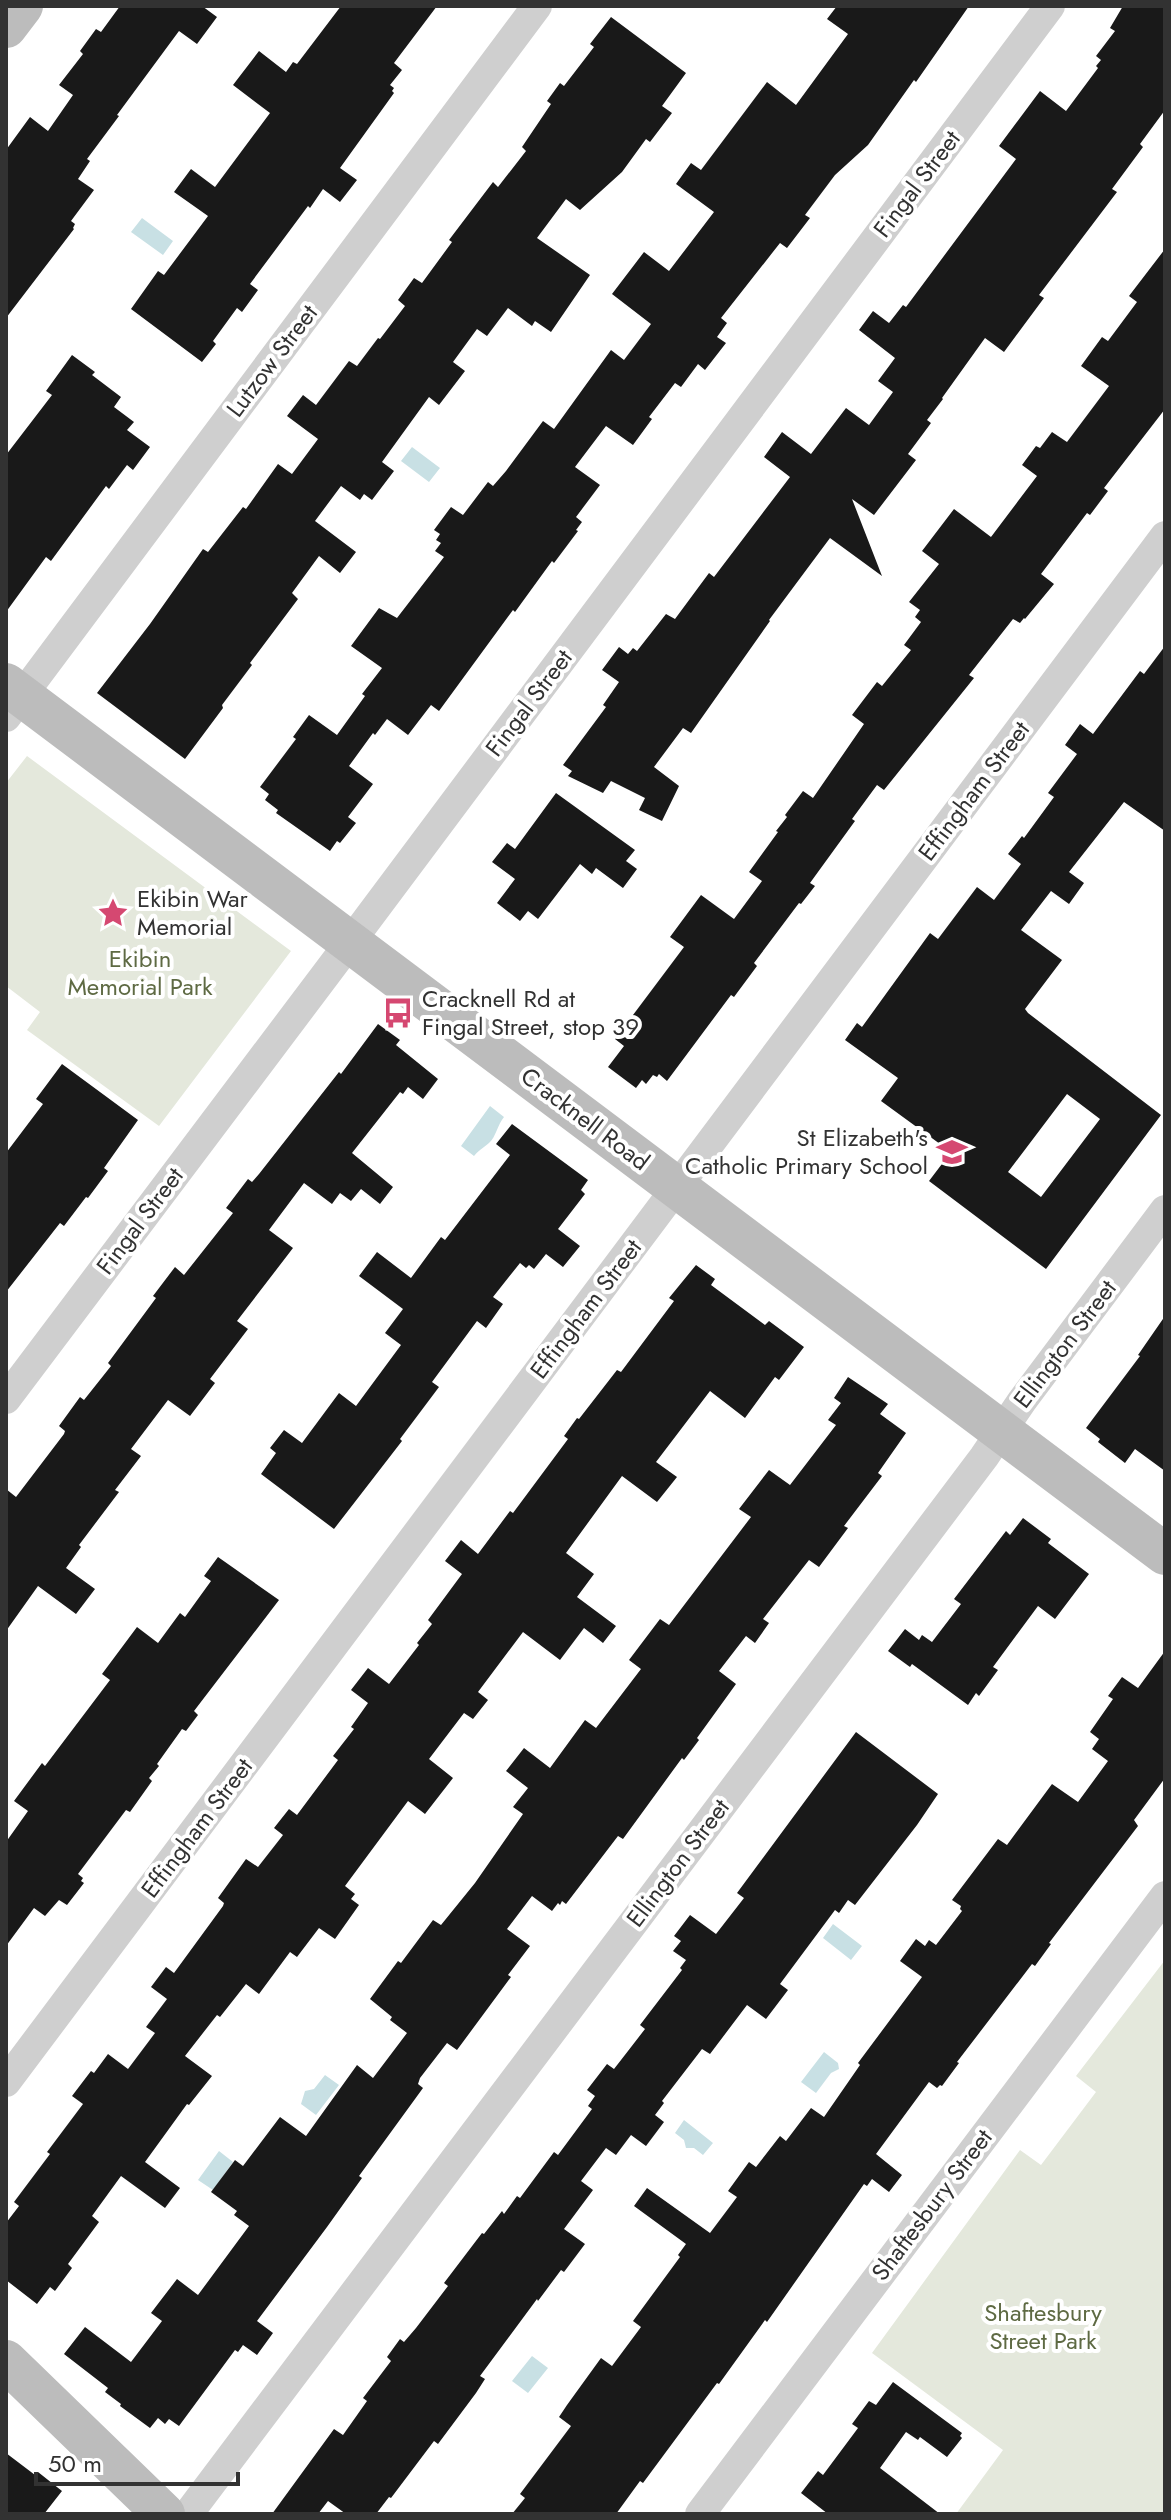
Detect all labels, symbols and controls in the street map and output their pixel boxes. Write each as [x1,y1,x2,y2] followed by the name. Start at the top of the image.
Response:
[865,123,969,245] street label: Fingal Street
[218,297,326,424] street label: Lutzow Street
[477,642,581,764] street label: Fingal Street
[909,713,1038,868] street label: Effingham Street
[137,881,249,944] place label: Ekibin War Memorial
[96,896,130,930] place icon: Ekibin War Memorial
[67,941,213,1004] park label: Ekibin Memorial Park
[422,981,639,1044] place label: Cracknell Rd at Fingal Street, stop 39
[381,996,415,1030] bus stop icon: Cracknell Rd at Fingal Street, stop 39
[514,1059,657,1179] street label: Cracknell Road
[685,1120,928,1183] place label: St Elizabeth's Catholic Primary School
[935,1135,969,1169] school or university icon: St Elizabeth's Catholic Primary School
[88,1160,192,1282] street label: Fingal Street
[521,1231,650,1386] street label: Effingham Street
[1005,1272,1125,1415] street label: Ellington Street
[132,1750,261,1905] street label: Effingham Street
[618,1791,738,1934] street label: Ellington Street
[863,2121,1001,2288] street label: Shaftesbury Street
[984,2295,1102,2358] park label: Shaftesbury Street Park
[36,2436,238,2486] scale bar
[48,2446,102,2481] text: 50 m

